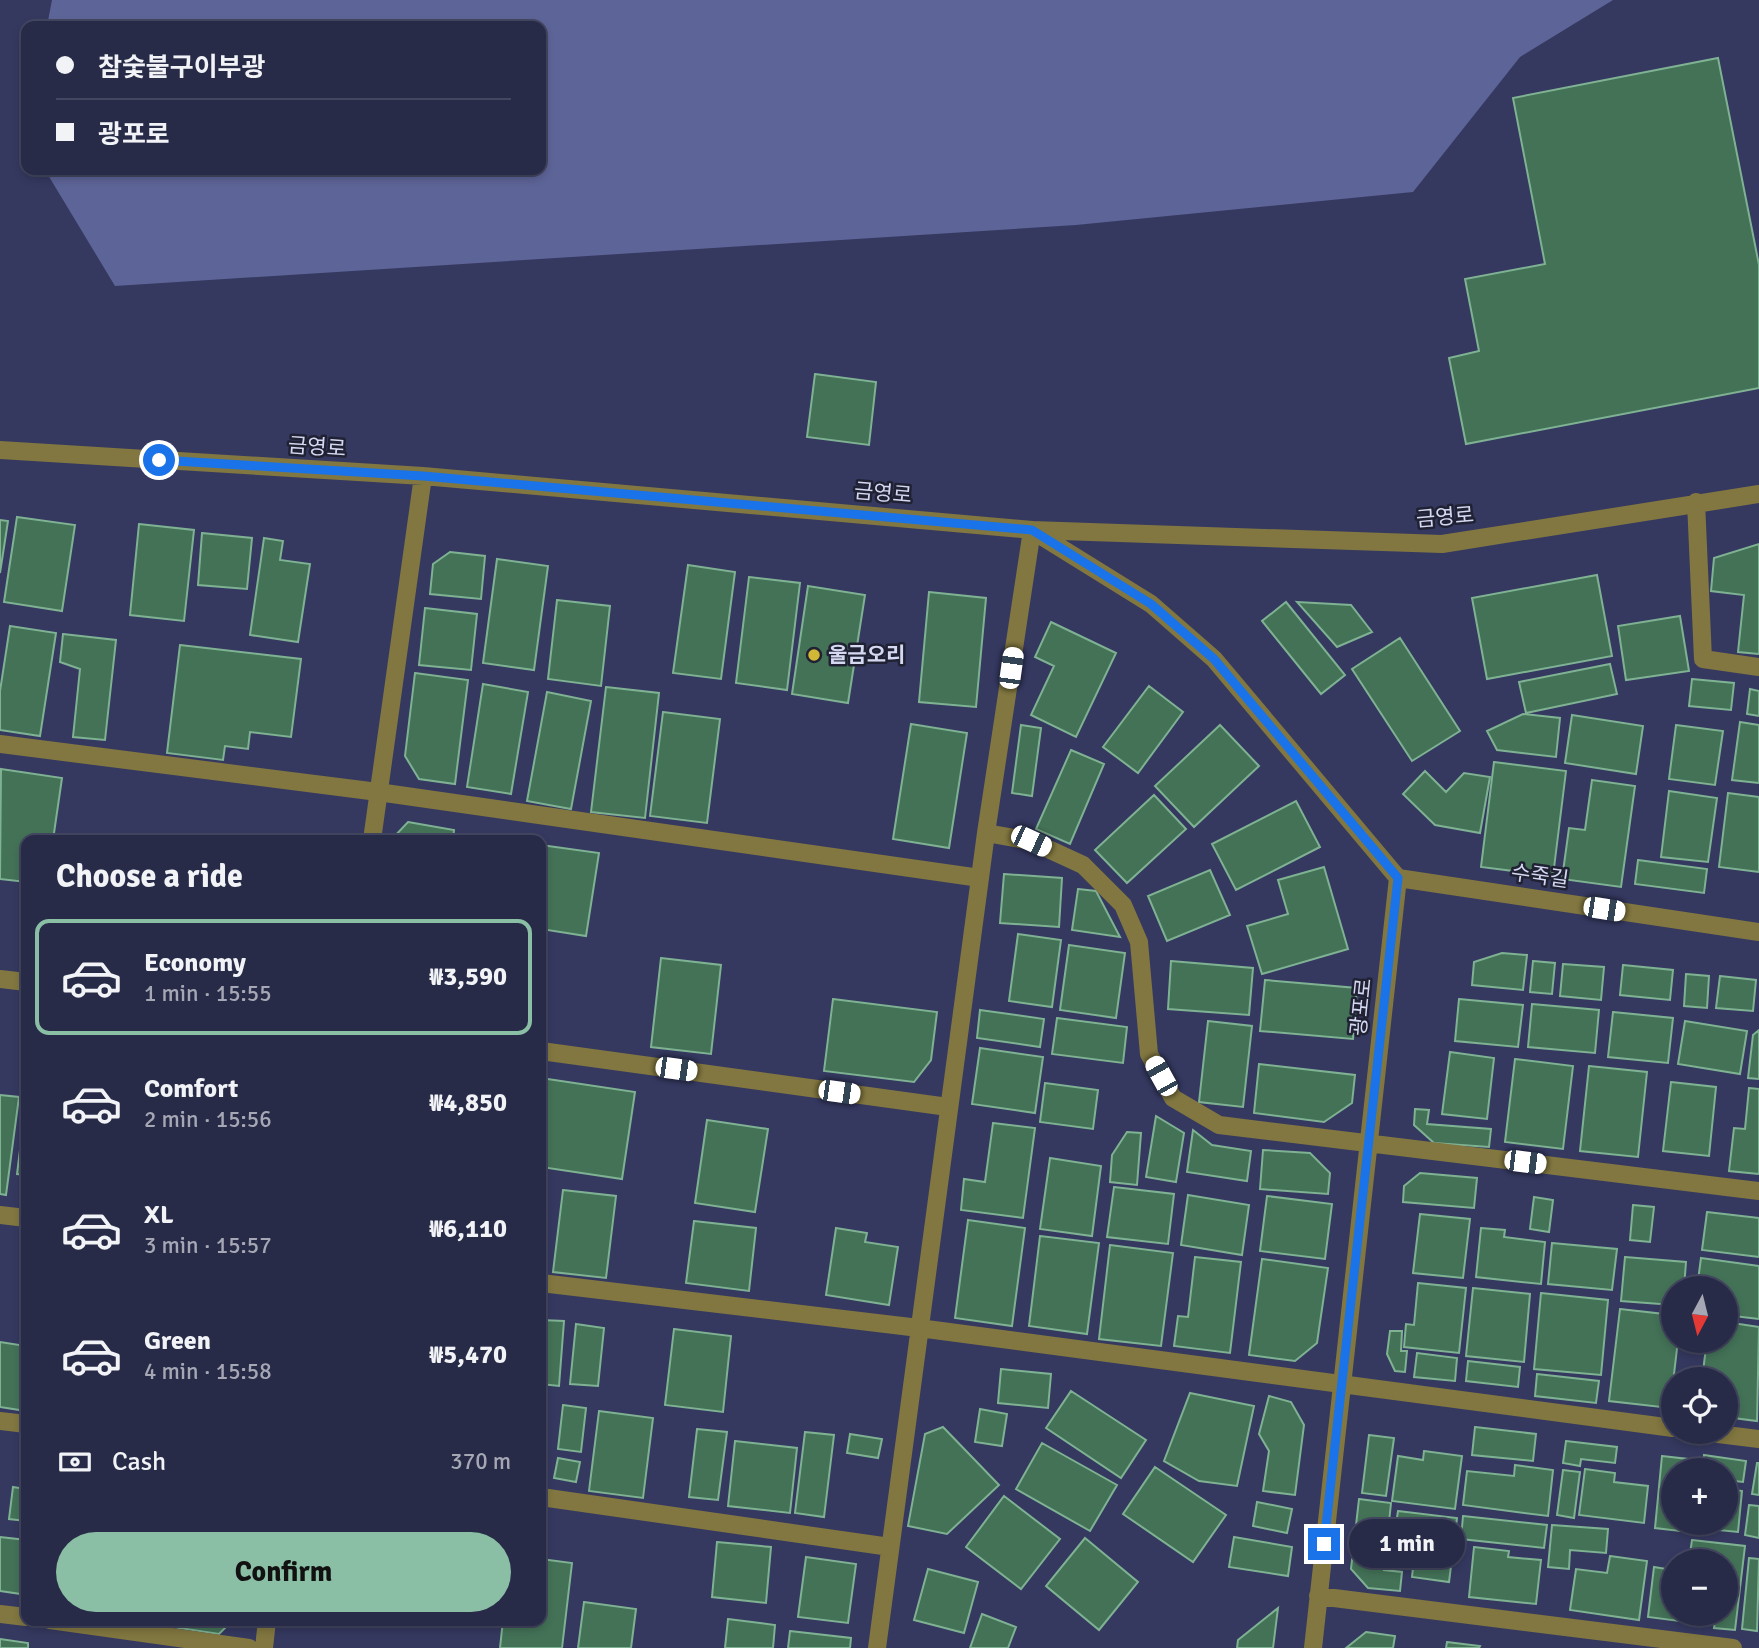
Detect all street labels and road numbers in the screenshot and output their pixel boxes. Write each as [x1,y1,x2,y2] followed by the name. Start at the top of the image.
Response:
[287,432,347,462] street label: 금영로
[853,478,913,508] street label: 금영로
[1415,502,1475,532] street label: 금영로
[1509,859,1571,893] street label: 수죽길
[1345,977,1377,1037] street label: 광포로

